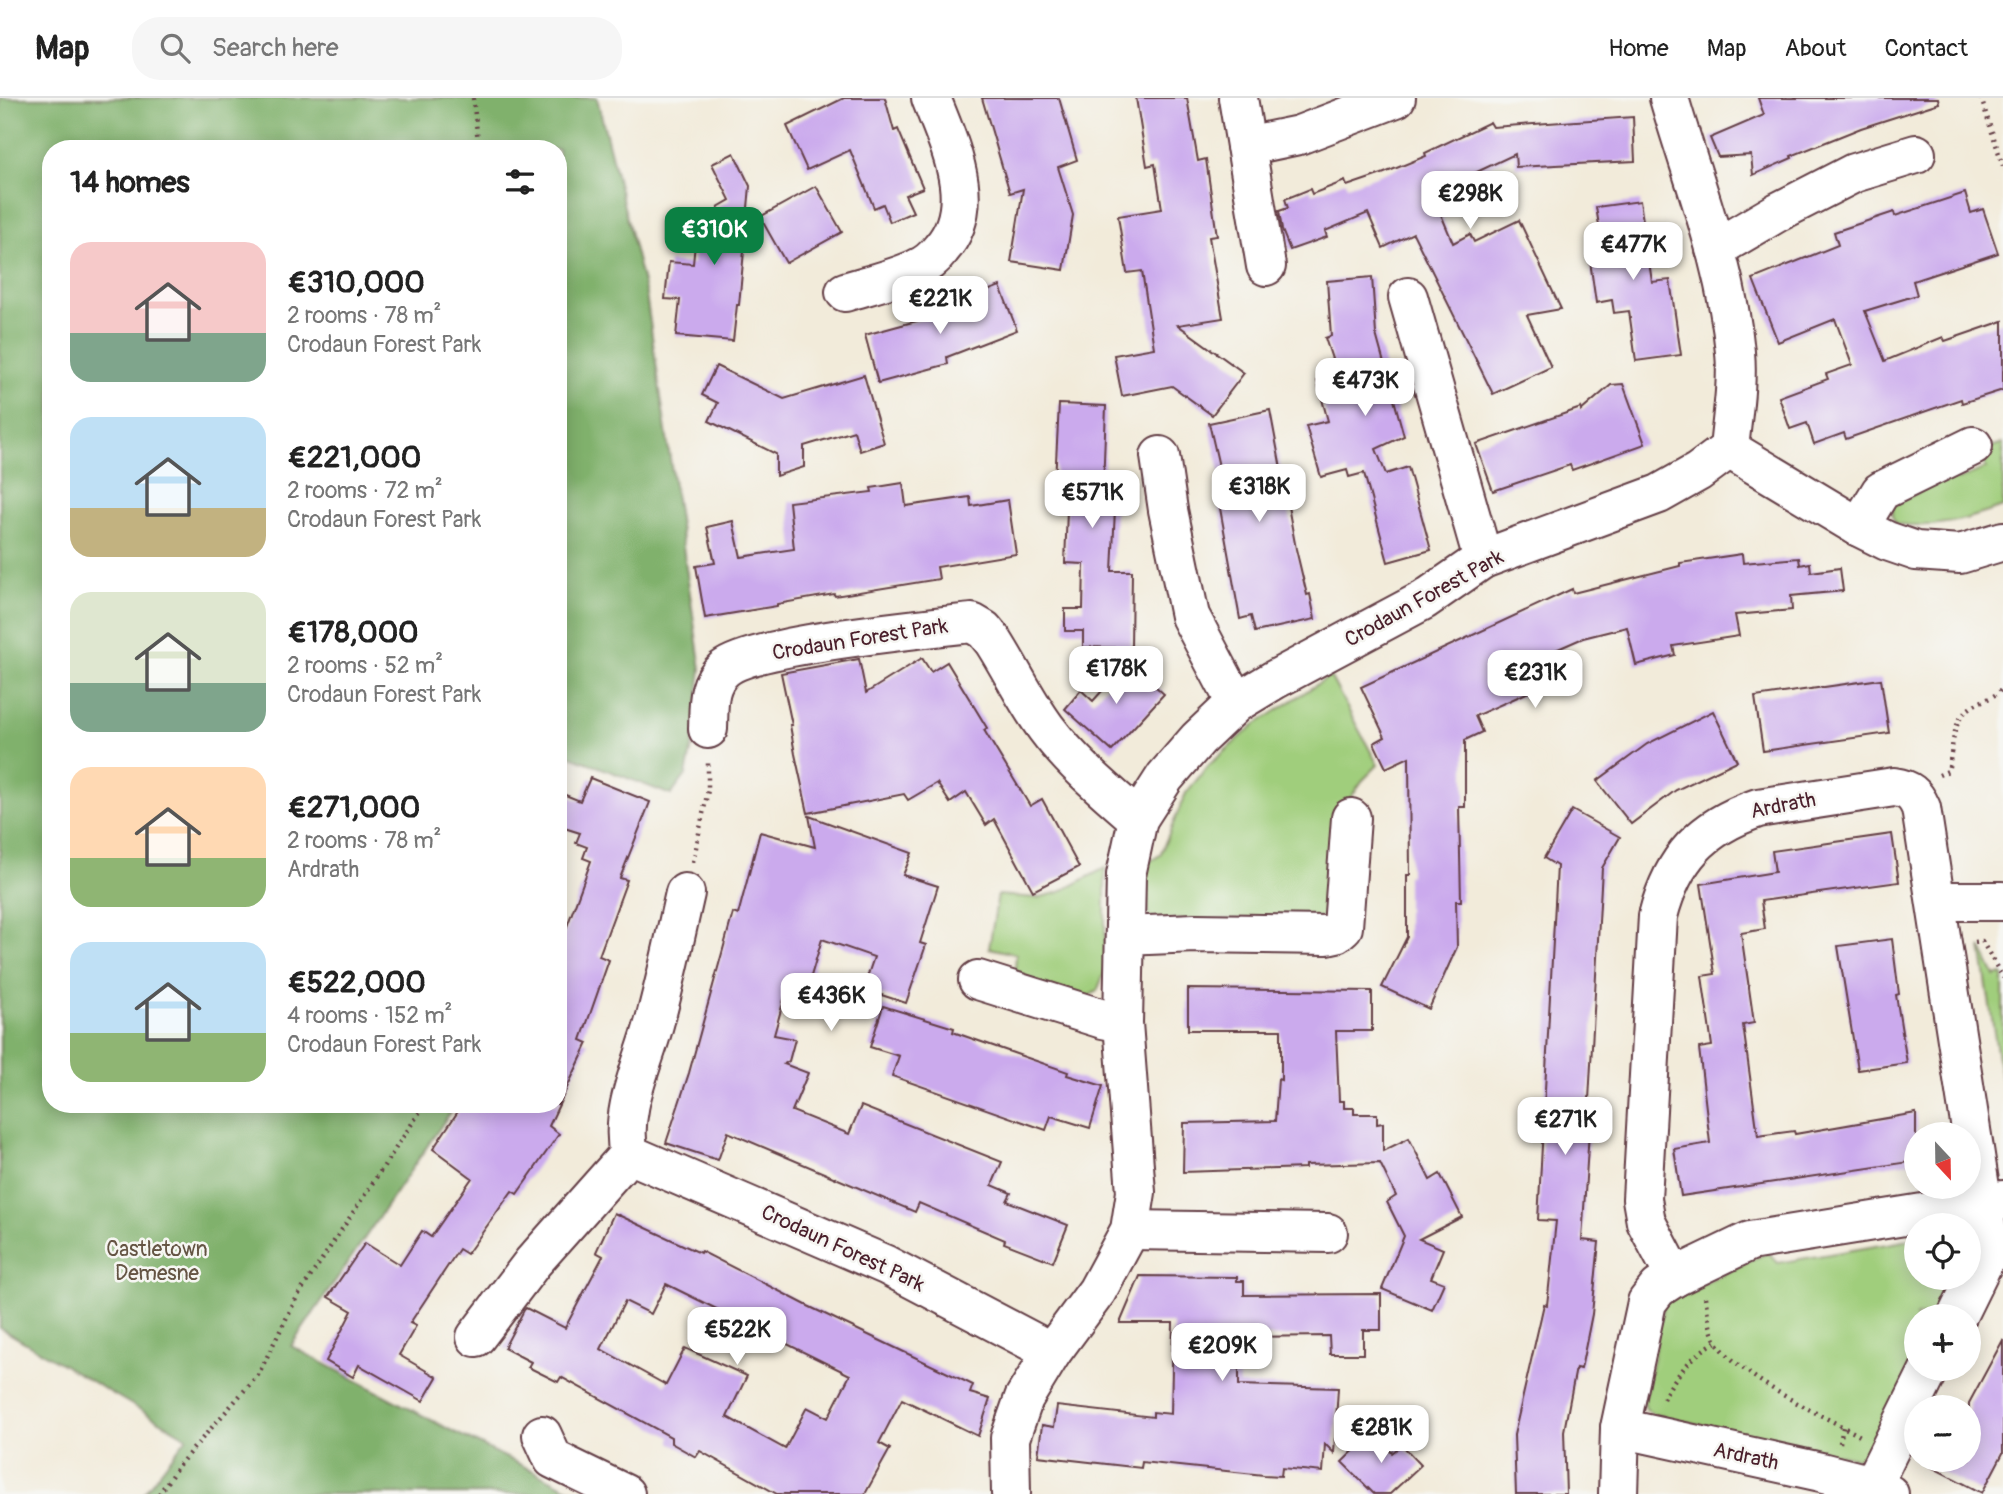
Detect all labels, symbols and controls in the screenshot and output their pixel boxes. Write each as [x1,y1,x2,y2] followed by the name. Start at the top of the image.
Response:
[132,17,622,80] search box
[35,28,90,69] text: Map
[156,29,194,67] icon: search
[212,32,339,64] text: Search here
[1608,34,1669,63] text: Home
[1707,34,1747,63] text: Map
[1785,34,1847,63] text: About
[1885,34,1968,63] text: Contact
[501,163,539,201] icon: filters
[70,164,190,201] text: 14 homes
[1421,172,1519,231] pin: €298K
[1437,179,1503,208] text: €298K
[665,208,763,267] pin: €310K
[681,215,747,244] text: €310K
[1584,222,1682,282] pin: €477K
[1600,230,1666,259] text: €477K
[287,264,425,301] text: €310,000
[126,270,210,354] icon: home
[891,276,989,336] pin: €221K
[908,284,972,313] text: €221K
[287,301,441,330] text: 2 rooms · 78 m²
[287,330,481,359] text: Crodaun Forest Park
[1316,358,1414,418] pin: €473K
[1331,366,1399,395] text: €473K
[287,439,421,476] text: €221,000
[126,445,210,529] icon: home
[1210,464,1308,524] pin: €318K
[1043,470,1141,530] pin: €571K
[1228,472,1290,501] text: €318K
[287,476,443,505] text: 2 rooms · 72 m²
[1061,478,1123,507] text: €571K
[287,505,481,534] text: Crodaun Forest Park
[1340,543,1509,653] street label: Crodaun Forest Park
[770,612,950,667] street label: Crodaun Forest Park
[287,614,419,651] text: €178,000
[126,620,210,704] icon: home
[1067,646,1165,706] pin: €178K
[1486,650,1584,710] pin: €231K
[287,651,443,680] text: 2 rooms · 52 m²
[1085,654,1147,683] text: €178K
[1503,658,1567,687] text: €231K
[287,680,481,709] text: Crodaun Forest Park
[1748,786,1818,825] street label: Ardrath
[287,789,420,826] text: €271,000
[126,795,210,879] icon: home
[287,826,441,855] text: 2 rooms · 78 m²
[287,855,359,884] text: Ardrath
[287,964,426,1001] text: €522,000
[126,970,210,1054] icon: home
[782,974,880,1033] pin: €436K
[797,981,865,1010] text: €436K
[287,1001,453,1030] text: 4 rooms · 152 m²
[287,1030,481,1059] text: Crodaun Forest Park
[1516,1098,1614,1157] pin: €271K
[1533,1105,1597,1134] text: €271K
[1904,1122,1981,1199] north arrow
[1904,1122,1981,1472] map controls
[757,1199,929,1298] street label: Crodaun Forest Park
[1904,1213,1981,1290] button: locate
[106,1236,208,1287] park label: Castletown Demesne
[1904,1304,1981,1381] button: +
[688,1308,786,1367] pin: €522K
[703,1315,771,1344] text: €522K
[1173,1324,1271,1383] pin: €209K
[1187,1331,1257,1360] text: €209K
[1904,1395,1981,1472] button: −
[1332,1406,1430,1465] pin: €281K
[1350,1413,1412,1442] text: €281K
[1711,1436,1781,1477] street label: Ardrath

